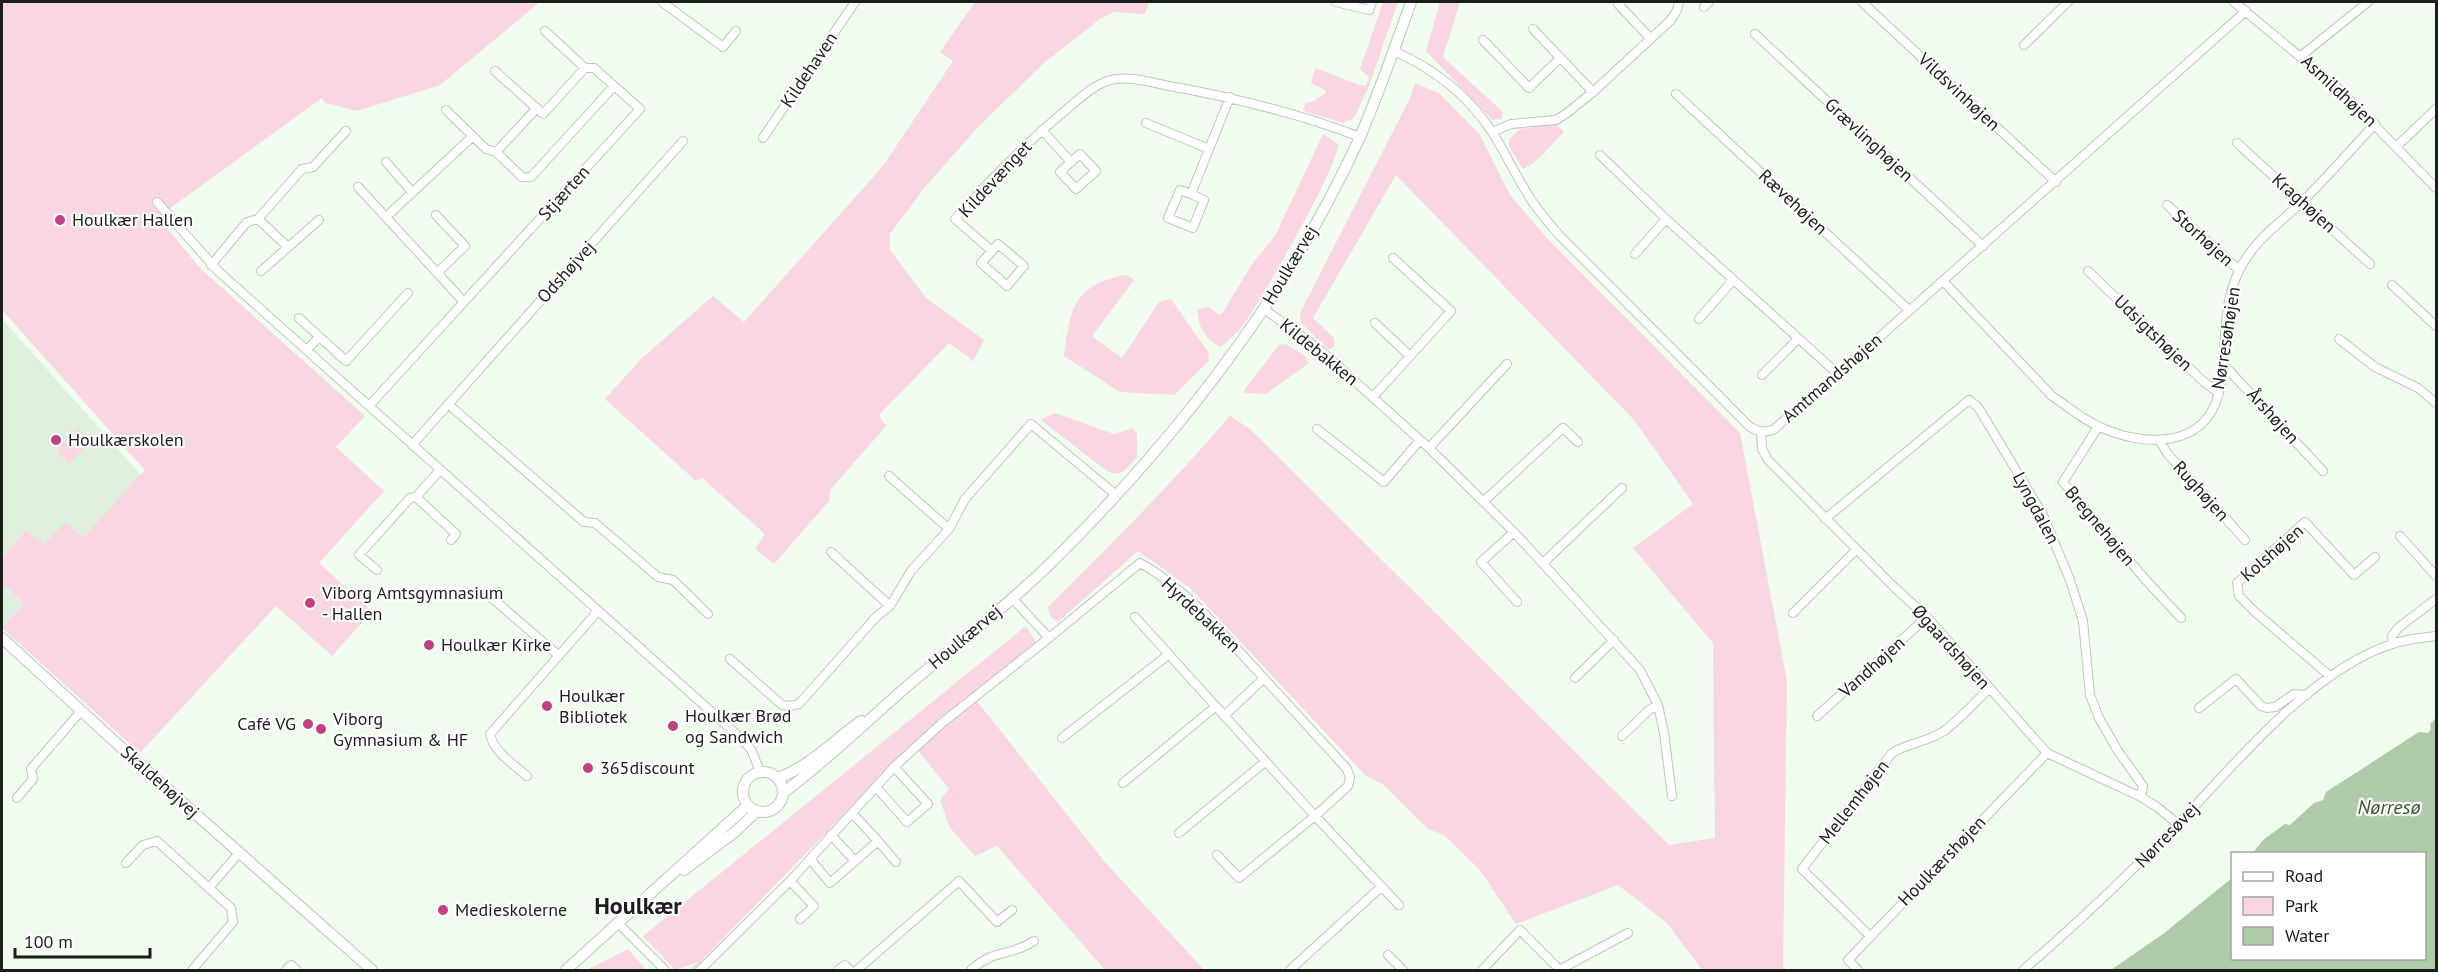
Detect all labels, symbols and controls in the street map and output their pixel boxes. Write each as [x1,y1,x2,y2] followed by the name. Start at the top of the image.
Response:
[775,28,842,112] street label: Kildehaven
[1913,47,2005,136] street label: Vildsvinhøjen
[2296,50,2382,132] street label: Asmildhøjen
[1820,93,1919,187] street label: Grævlinghøjen
[953,135,1036,222] street label: Kildevænget
[533,160,594,225] street label: Stjærten
[1754,164,1833,239] street label: Rævehøjen
[2267,168,2341,237] street label: Kraghøjen
[2168,204,2239,271] street label: Storhøjen
[72,208,193,231] place label: Houlkær Hallen
[53,213,67,227] marker: Houlkær Hallen
[1257,221,1322,308] street label: Houlkærvej
[532,236,600,308] street label: Odshøjvej
[2206,285,2245,391] street label: Nørresøhøjen
[2109,289,2197,376] street label: Udsigtshøjen
[1275,313,1363,390] street label: Kildebakken
[1777,328,1886,427] street label: Amtmandshøjen
[2242,383,2305,448] street label: Årshøjen
[68,428,184,451] place label: Houlkærskolen
[49,433,63,447] marker: Houlkærskolen
[2168,456,2234,526] street label: Rughøjen
[2008,468,2065,548] street label: Lyngdalen
[2060,481,2141,570] street label: Bregnehøjen
[2235,519,2308,586] street label: Kolshøjen
[1157,572,1246,657] street label: Hyrdebakken
[321,581,503,625] place label: Viborg Amtsgymnasium - Hallen
[303,596,317,610] marker: Viborg Amtsgymnasium - Hallen
[924,599,1006,674] street label: Houlkærvej
[1907,599,1996,694] street label: Øgaardshøjen
[1833,631,1909,703] street label: Vandhøjen
[441,633,551,656] place label: Houlkær Kirke
[422,638,436,652] marker: Houlkær Kirke
[559,684,628,728] place label: Houlkær Bibliotek
[540,699,554,713] marker: Houlkær Bibliotek
[685,704,792,748] place label: Houlkær Brød og Sandwich
[332,707,468,751] place label: Viborg Gymnasium & HF
[237,712,296,735] place label: Café VG
[301,717,315,731] marker: Café VG
[666,719,680,733] marker: Houlkær Brød og Sandwich
[314,722,328,736] marker: Viborg Gymnasium & HF
[116,740,204,823] street label: Skaldehøjvej
[1813,755,1894,849] street label: Mellemhøjen
[600,756,695,779] place label: 365discount
[581,761,595,775] marker: 365discount
[2357,794,2421,820] water label: Nørresø
[2130,797,2204,872] street label: Nørresøvej
[1893,811,1990,911] street label: Houlkærshøjen
[2231,852,2426,960] legend
[2285,864,2323,887] text: Road
[594,890,682,921] district label: Houlkær
[2285,894,2318,917] text: Park
[455,898,567,921] place label: Medieskolerne
[436,903,450,917] marker: Medieskolerne
[15,921,150,959] scale bar
[2285,924,2329,947] text: Water
[24,930,73,953] text: 100 m

